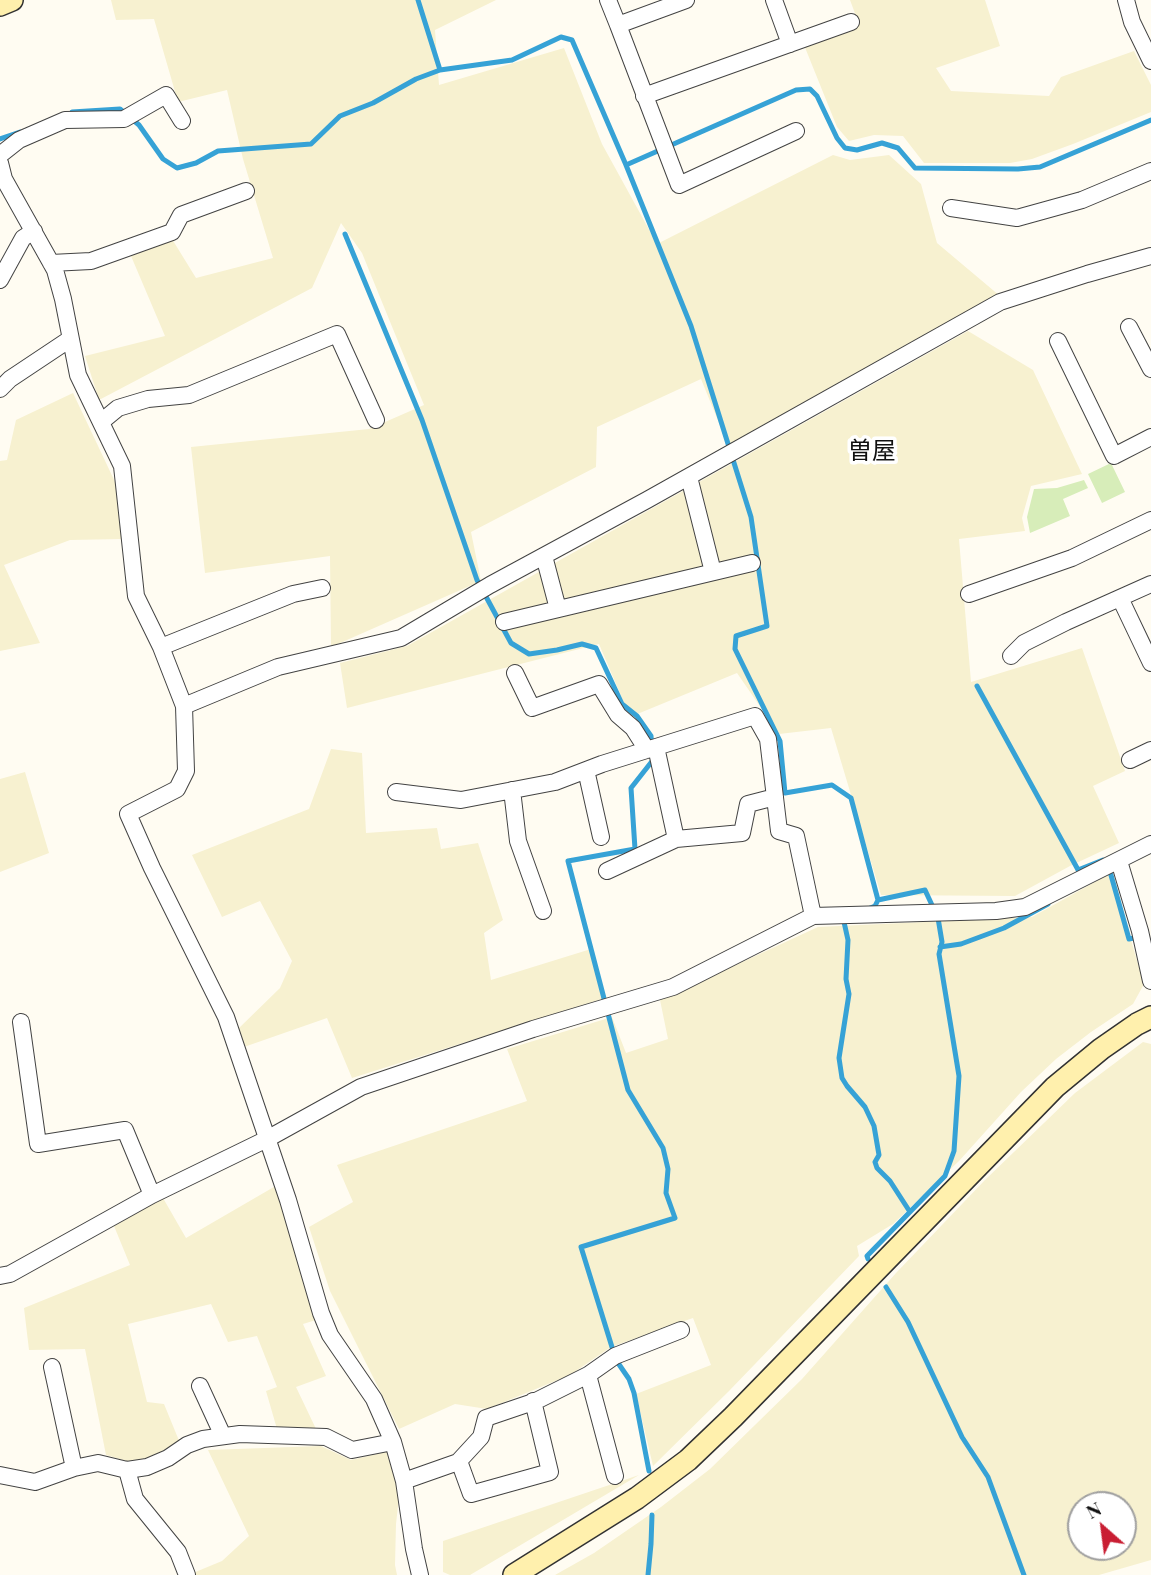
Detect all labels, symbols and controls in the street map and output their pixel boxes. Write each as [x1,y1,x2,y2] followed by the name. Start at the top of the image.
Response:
[848,438,896,466] district label: 曽屋
[1067,1491,1137,1561] north arrow
[1081,1495,1105,1524] text: N

